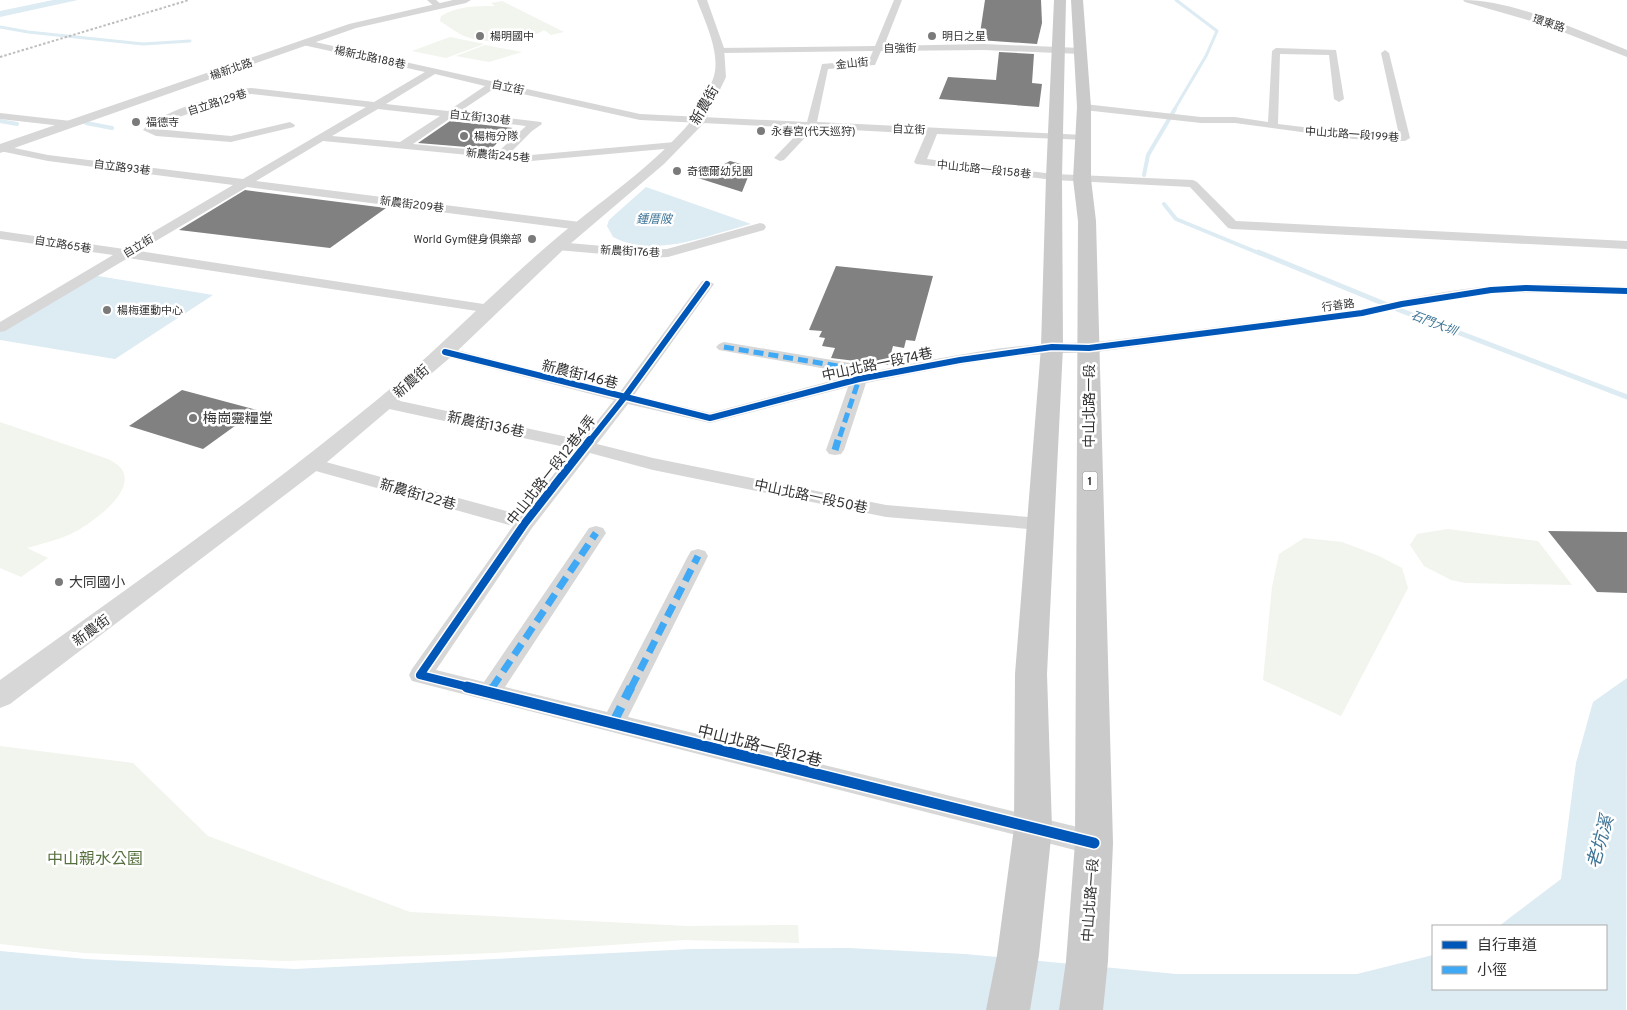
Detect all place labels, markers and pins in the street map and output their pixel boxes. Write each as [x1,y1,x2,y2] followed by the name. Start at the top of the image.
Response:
[474,30,486,42] marker: 楊明國中
[490,30,534,44] place label: 楊明國中
[926,30,938,42] marker: 明日之星
[942,30,986,44] place label: 明日之星
[130,116,142,128] marker: 福德寺
[146,116,179,130] place label: 福德寺
[755,125,767,137] marker: 永春宮(代天巡狩)
[771,125,856,139] place label: 永春宮(代天巡狩)
[458,130,470,142] marker: 楊梅分隊
[474,130,518,144] place label: 楊梅分隊
[671,165,683,177] marker: 奇德爾幼兒園
[687,165,753,179] place label: 奇德爾幼兒園
[413,233,522,247] place label: World Gym健身俱樂部
[526,233,538,245] marker: World Gym健身俱樂部
[101,304,113,316] marker: 楊梅運動中心
[117,304,183,318] place label: 楊梅運動中心
[203,411,273,428] place label: 梅崗靈糧堂
[187,412,199,424] marker: 梅崗靈糧堂
[69,575,125,592] place label: 大同國小
[53,576,65,588] marker: 大同國小

